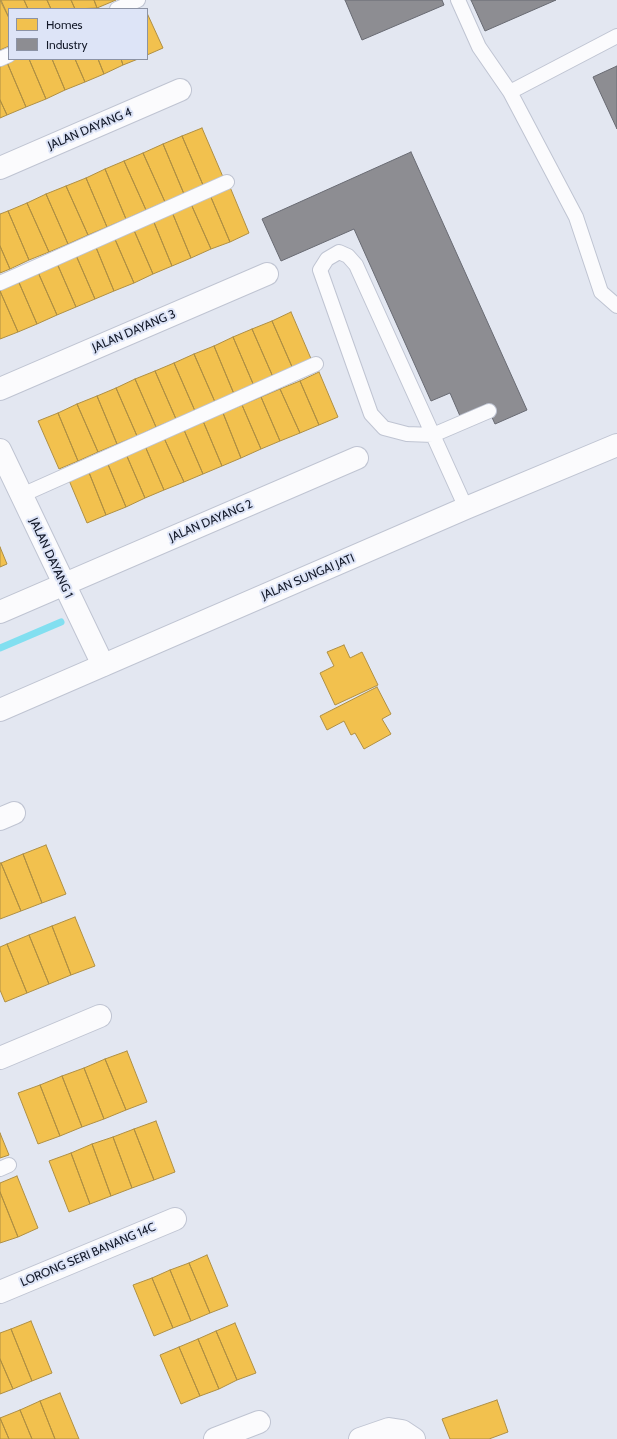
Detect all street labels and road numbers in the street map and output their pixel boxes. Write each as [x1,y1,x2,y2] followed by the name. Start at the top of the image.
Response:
[46,105,134,153] street label: JALAN DAYANG 4
[90,307,178,355] street label: JALAN DAYANG 3
[167,497,255,545] street label: JALAN DAYANG 2
[26,516,76,600] street label: JALAN DAYANG 1
[259,551,357,603] street label: JALAN SUNGAI JATI
[18,1220,158,1290] street label: LORONG SERI BANANG 14C

